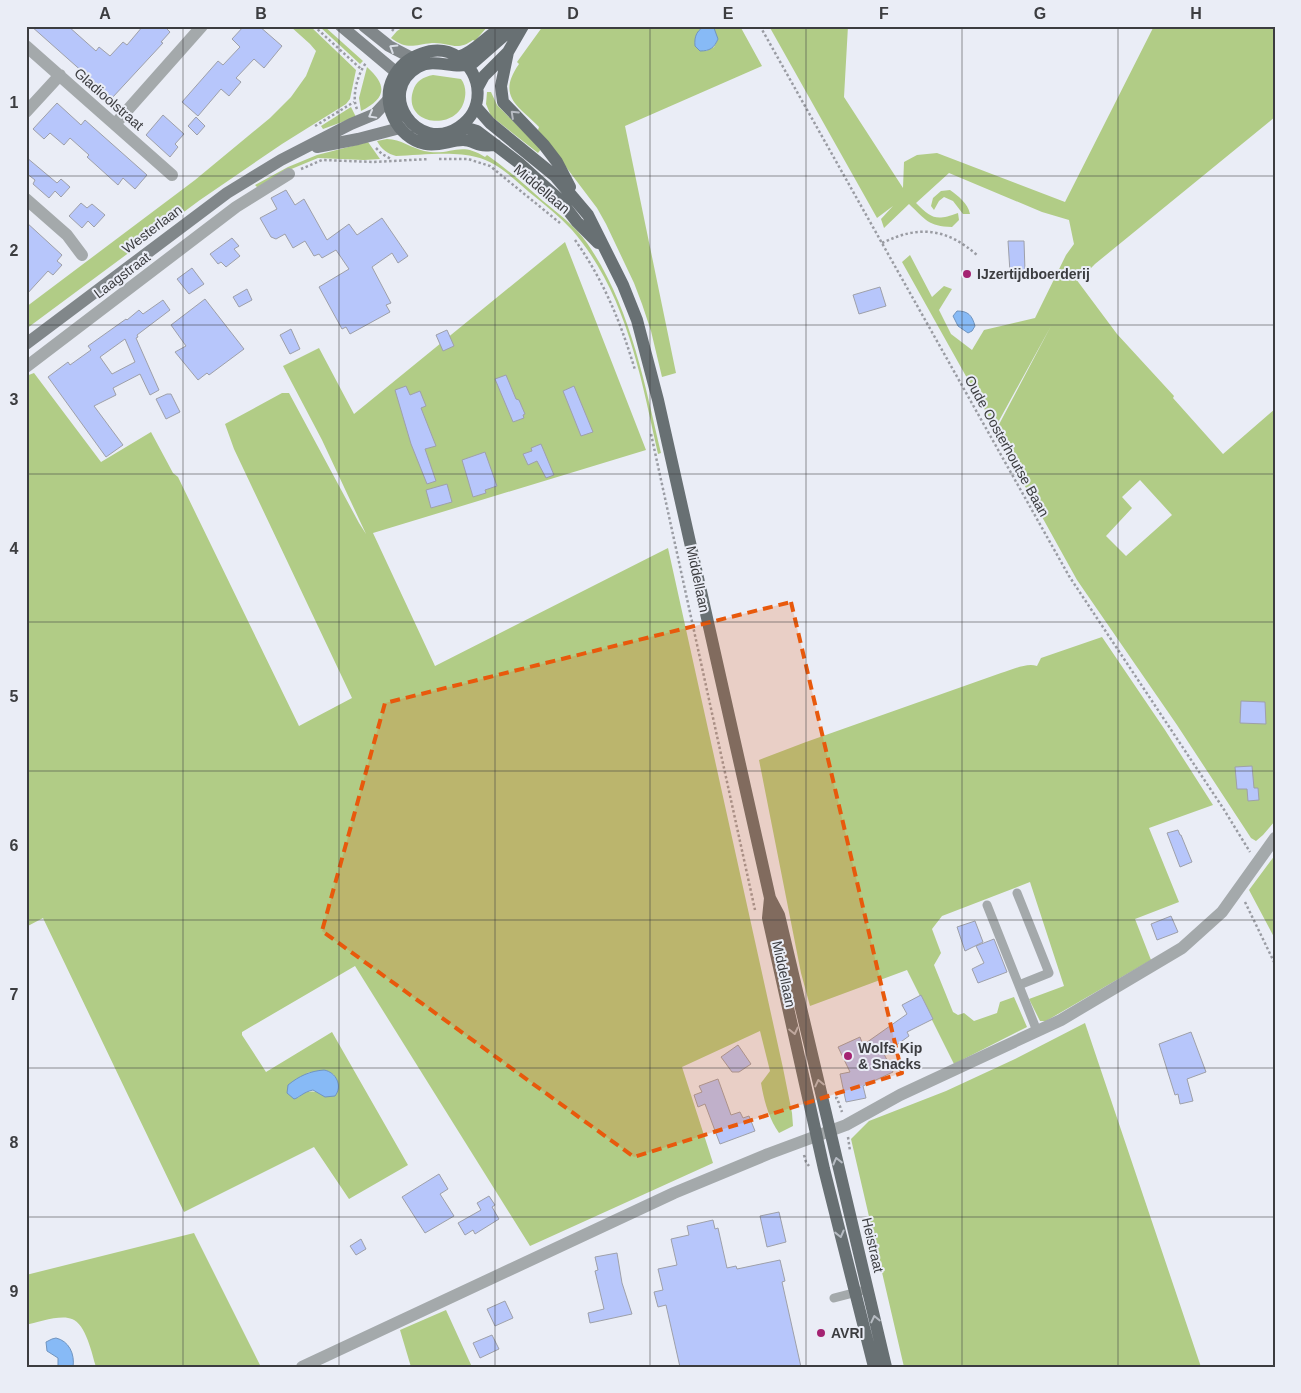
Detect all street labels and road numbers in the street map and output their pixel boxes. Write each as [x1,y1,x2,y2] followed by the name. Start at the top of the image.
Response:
[71,65,147,133] street label: Gladioolstraat
[511,161,573,217] street label: Middellaan
[119,201,185,257] street label: Westerlaan
[91,249,153,301] street label: Laagstraat
[962,373,1052,519] street label: Oude Oosterhoutse Baan
[683,544,713,614] street label: Middellaan
[769,939,799,1009] street label: Middellaan
[859,1216,887,1274] street label: Heistraat

